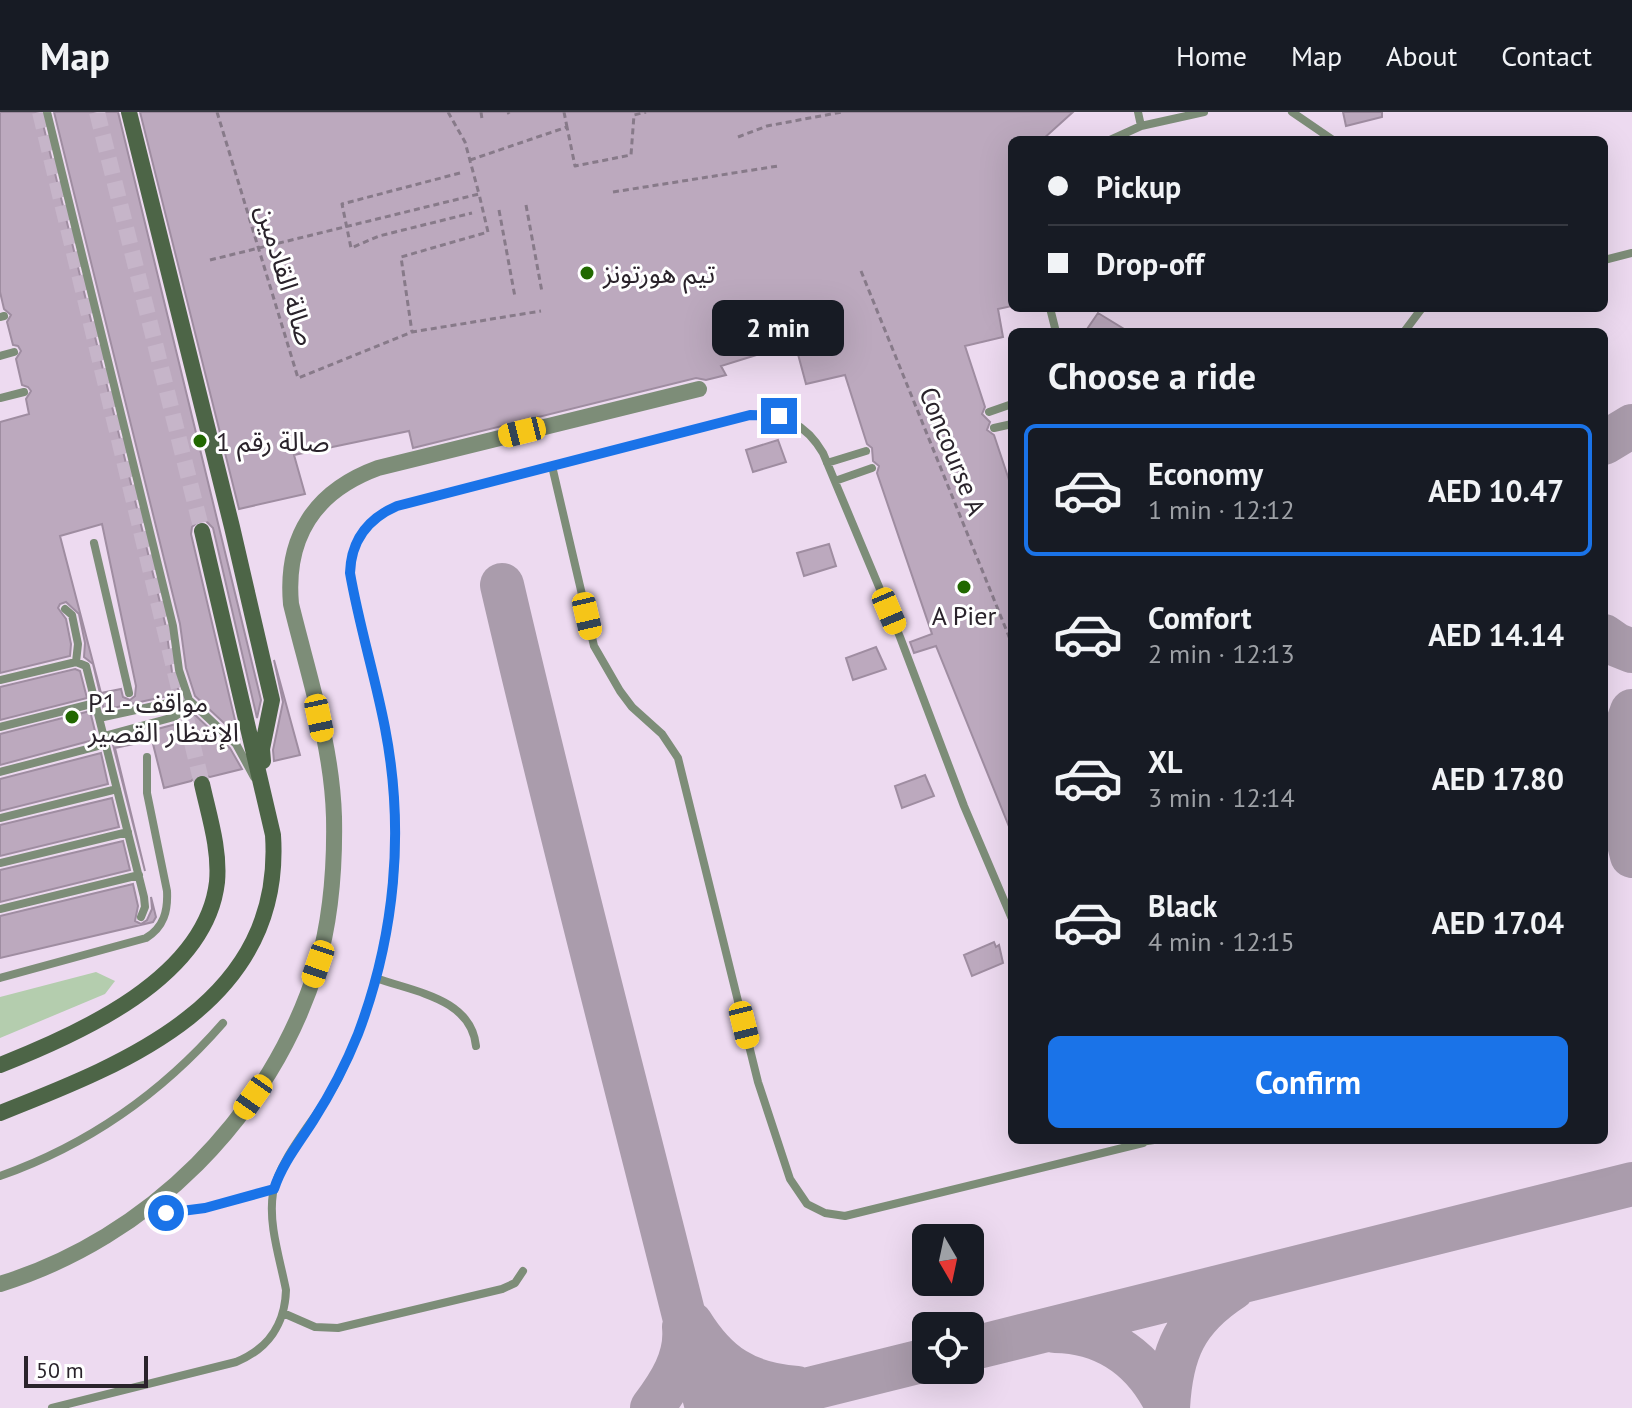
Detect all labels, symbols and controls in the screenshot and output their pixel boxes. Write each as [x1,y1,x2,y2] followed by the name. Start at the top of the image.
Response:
[40,31,110,80] text: Map
[1176,37,1247,74] text: Home
[1291,37,1342,74] text: Map
[1386,37,1457,74] text: About
[1501,37,1592,74] text: Contact
[1096,167,1181,206] text: Pickup
[249,201,323,349] street label: صالة القادمين
[1096,244,1204,283] text: Drop-off
[602,257,715,294] place label: تيم هورتونز
[578,264,596,282] marker: تيم هورتونز
[713,300,845,356] callout: 2 min
[746,311,810,344] text: 2 min
[1048,352,1256,399] text: Choose a ride
[912,382,994,520] street label: Concourse A
[761,398,797,434] route end
[496,415,548,449] car
[216,425,330,462] place label: صالة رقم 1
[191,432,209,450] marker: صالة رقم 1
[1052,454,1124,526] icon: car
[1148,454,1263,493] text: Economy
[1428,471,1564,510] text: AED 10.47
[1148,493,1295,526] text: 1 min · 12:12
[955,578,973,596] marker: A Pier
[869,584,909,638] car
[570,590,604,642] car
[1052,598,1124,670] icon: car
[1148,598,1251,637] text: Comfort
[932,599,996,632] place label: A Pier
[1428,615,1564,654] text: AED 14.14
[1148,637,1295,670] text: 2 min · 12:13
[87,686,239,750] place label: P1 - مواقف الإنتظار القصير
[302,692,336,744] car
[63,708,81,726] marker: P1 - مواقف الإنتظار القصير
[1052,742,1124,814] icon: car
[1148,742,1182,781] text: XL
[1432,759,1564,798] text: AED 17.80
[1148,781,1295,814] text: 3 min · 12:14
[1052,886,1124,958] icon: car
[1148,886,1217,925] text: Black
[1432,903,1564,942] text: AED 17.04
[1148,925,1295,958] text: 4 min · 12:15
[299,937,337,991] car
[727,999,761,1051] car
[1048,1036,1568,1128] button: Confirm
[229,1070,277,1124] car
[148,1195,184,1231] route start
[912,1224,984,1296] north arrow
[912,1224,984,1384] map controls
[912,1312,984,1384] button: locate
[24,1352,148,1388] scale bar
[36,1356,84,1384] text: 50 m

